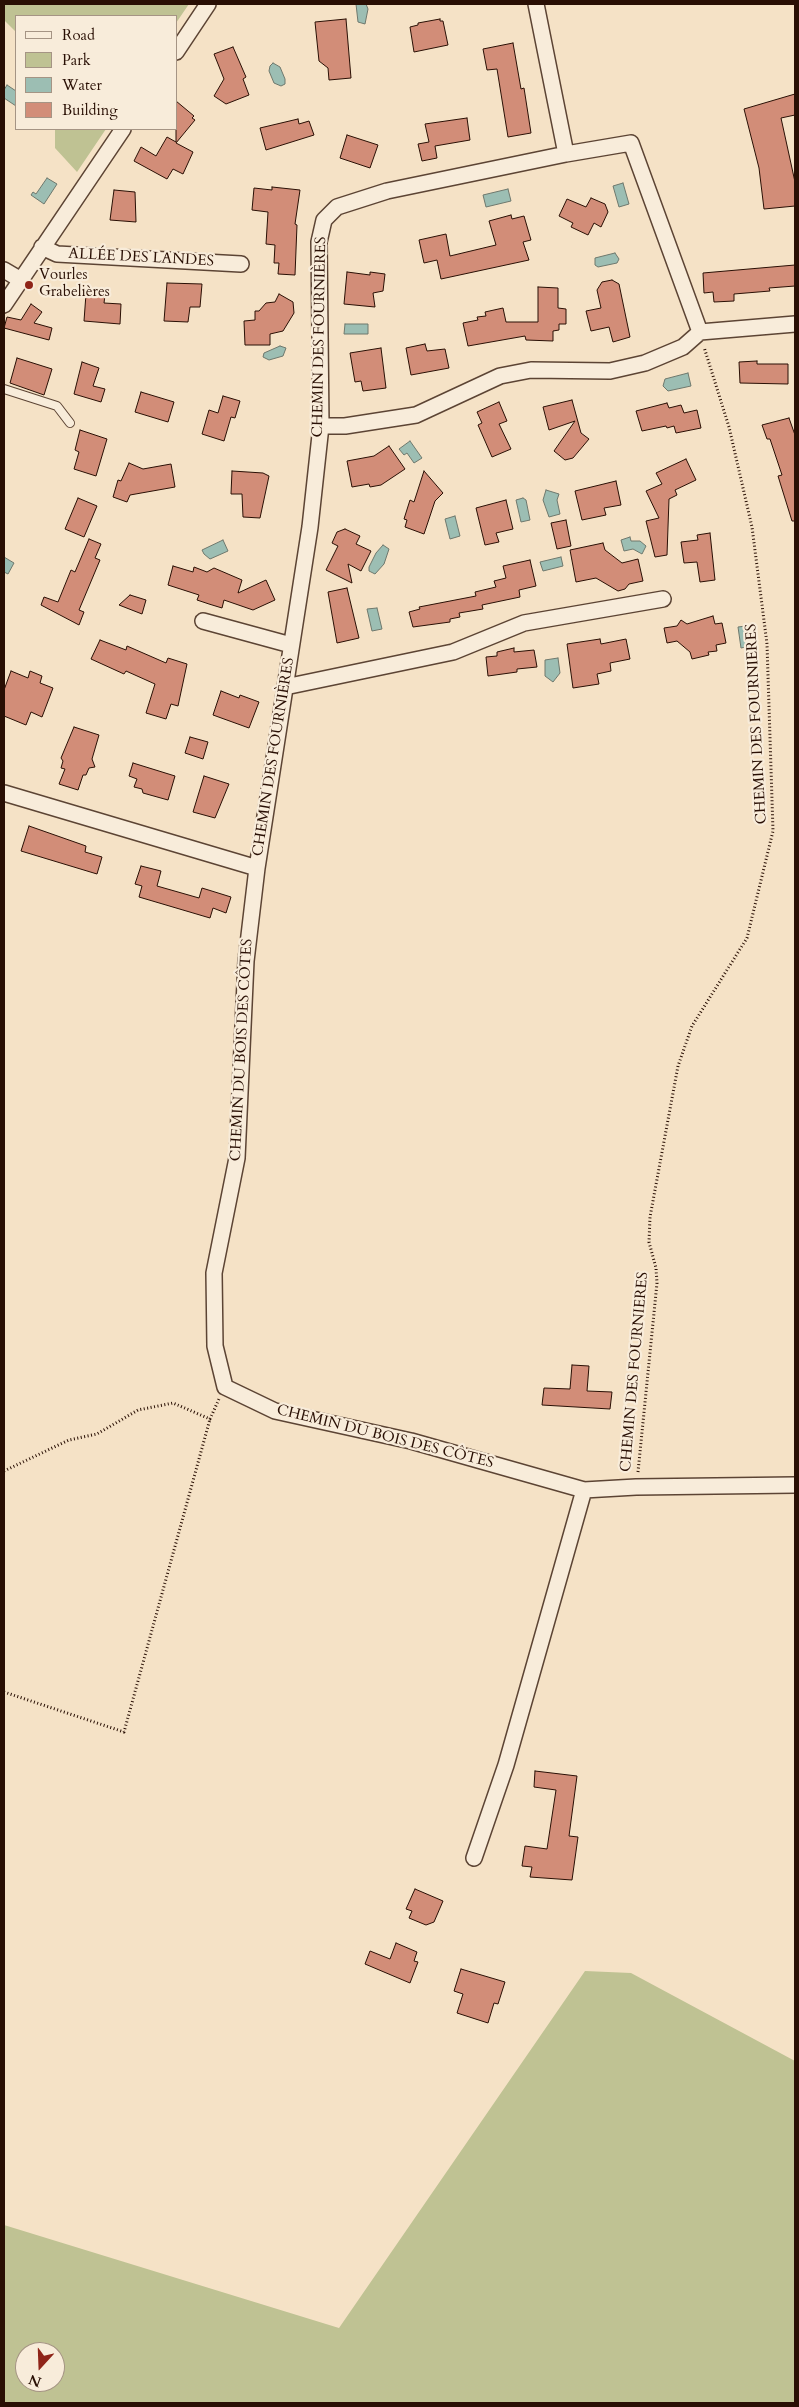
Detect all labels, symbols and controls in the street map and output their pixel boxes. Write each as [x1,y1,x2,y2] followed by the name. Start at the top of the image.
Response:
[15,15,178,130] legend
[62,25,95,45] text: Road
[62,50,91,70] text: Park
[62,75,102,95] text: Water
[62,100,118,120] text: Building
[309,236,331,438] street label: CHEMIN DES FOURNIÈRES
[68,245,214,271] street label: ALLÉE DES LANDES
[39,267,110,302] place label: Vourles Grabelières
[23,279,35,291] marker: Vourles Grabelières
[743,623,771,825] street label: CHEMIN DES FOURNIERES
[249,656,299,858] street label: CHEMIN DES FOURNIÈRES
[227,938,257,1162] street label: CHEMIN DU BOIS DES CÔTES
[617,1271,653,1473] street label: CHEMIN DES FOURNIERES
[275,1401,495,1473] street label: CHEMIN DU BOIS DES CÔTES
[15,2342,65,2392] north arrow
[26,2370,44,2392] text: N

